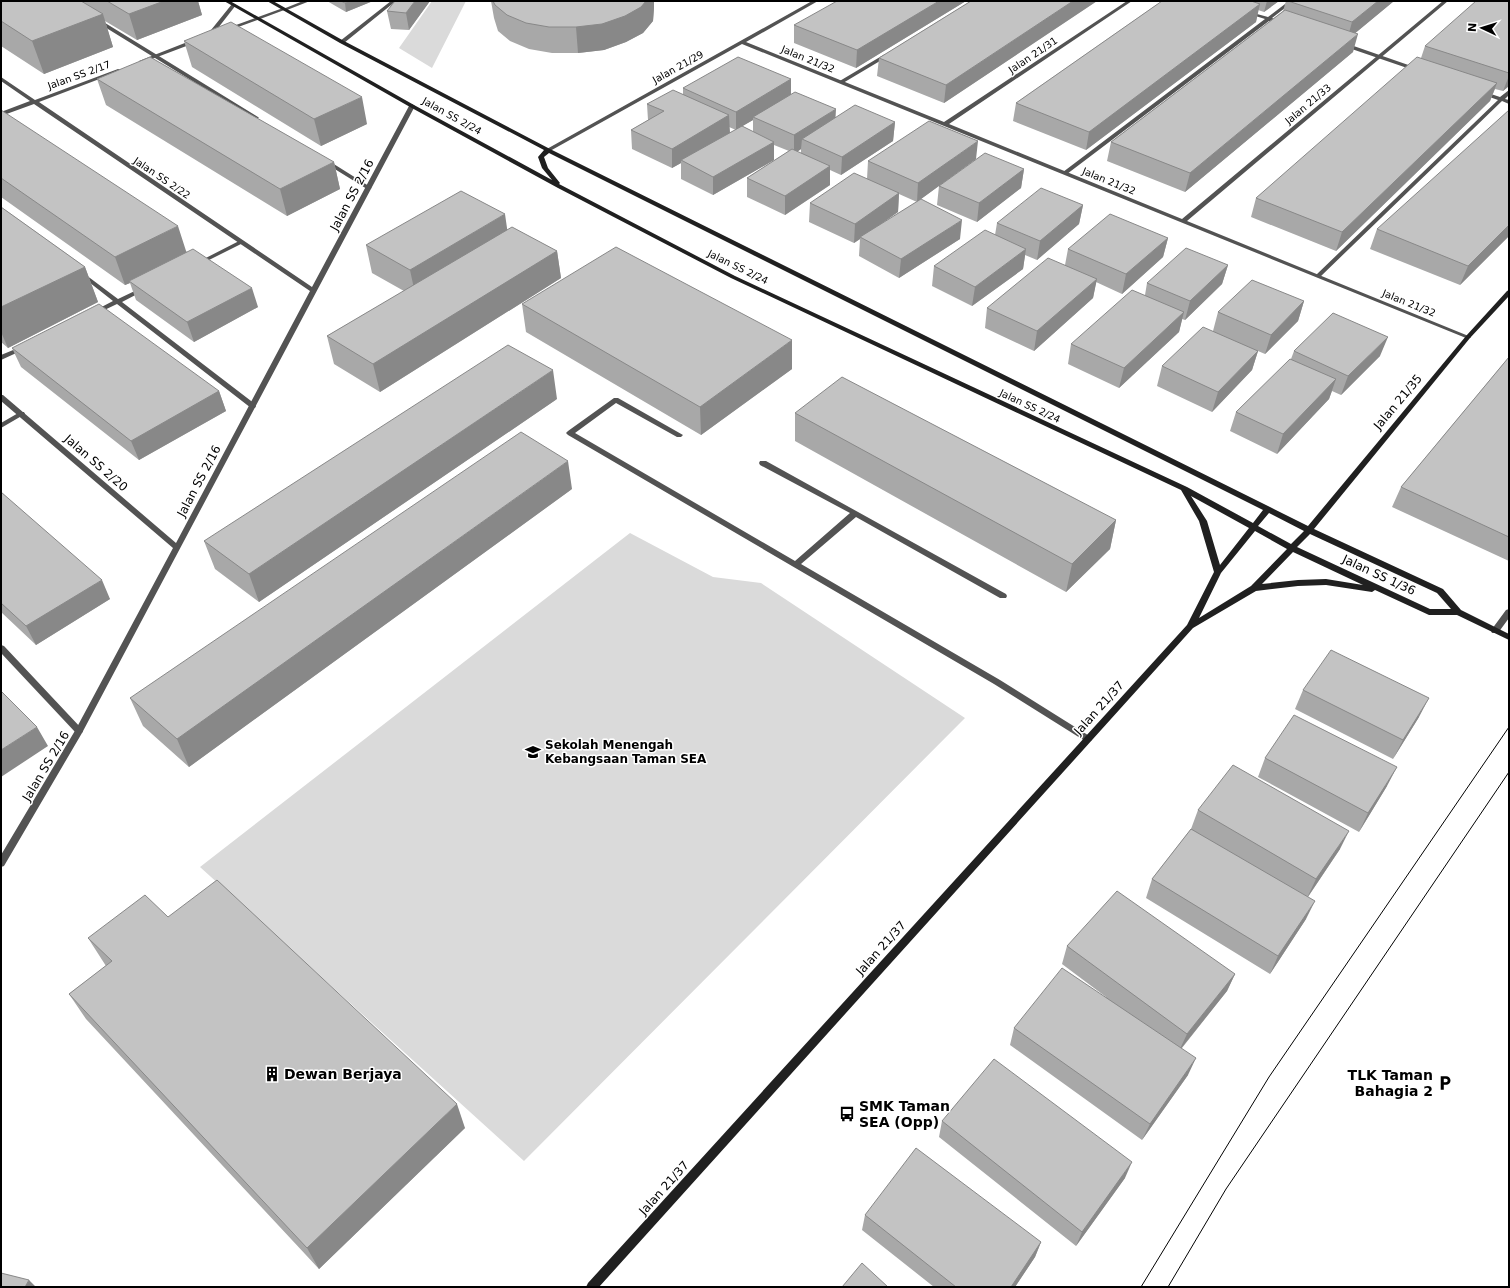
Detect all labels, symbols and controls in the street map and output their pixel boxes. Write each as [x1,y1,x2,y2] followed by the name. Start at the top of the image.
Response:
[1462,8,1502,48] north arrow
[1466,22,1479,32] text: N
[1006,35,1059,76] street label: Jalan 21/31
[779,43,836,75] street label: Jalan 21/32
[650,49,705,86] street label: Jalan 21/29
[45,59,112,92] street label: Jalan SS 2/17
[1282,82,1333,127] street label: Jalan 21/33
[420,95,483,137] street label: Jalan SS 2/24
[131,154,192,201] street label: Jalan SS 2/22
[327,157,377,234] street label: Jalan SS 2/16
[1080,165,1137,197] street label: Jalan 21/32
[705,247,770,286] street label: Jalan SS 2/24
[1380,287,1437,319] street label: Jalan 21/32
[1370,372,1425,433] street label: Jalan 21/35
[997,387,1062,425] street label: Jalan SS 2/24
[61,431,130,494] street label: Jalan SS 2/20
[174,443,224,520] street label: Jalan SS 2/16
[1339,552,1418,598] street label: Jalan SS 1/36
[1071,678,1127,739] street label: Jalan 21/37
[19,729,72,804] street label: Jalan SS 2/16
[545,738,707,766] place label: Sekolah Menengah Kebangsaan Taman SEA
[524,743,542,761] school or university icon: Sekolah Menengah Kebangsaan Taman SEA
[853,918,909,979] street label: Jalan 21/37
[263,1065,281,1083] building icon: Dewan Berjaya
[284,1066,402,1082] place label: Dewan Berjaya
[1348,1067,1433,1099] place label: TLK Taman Bahagia 2
[1436,1074,1454,1092] parking icon: TLK Taman Bahagia 2
[859,1098,950,1130] place label: SMK Taman SEA (Opp)
[838,1105,856,1123] bus stop icon: SMK Taman SEA (Opp)
[636,1158,692,1219] street label: Jalan 21/37

